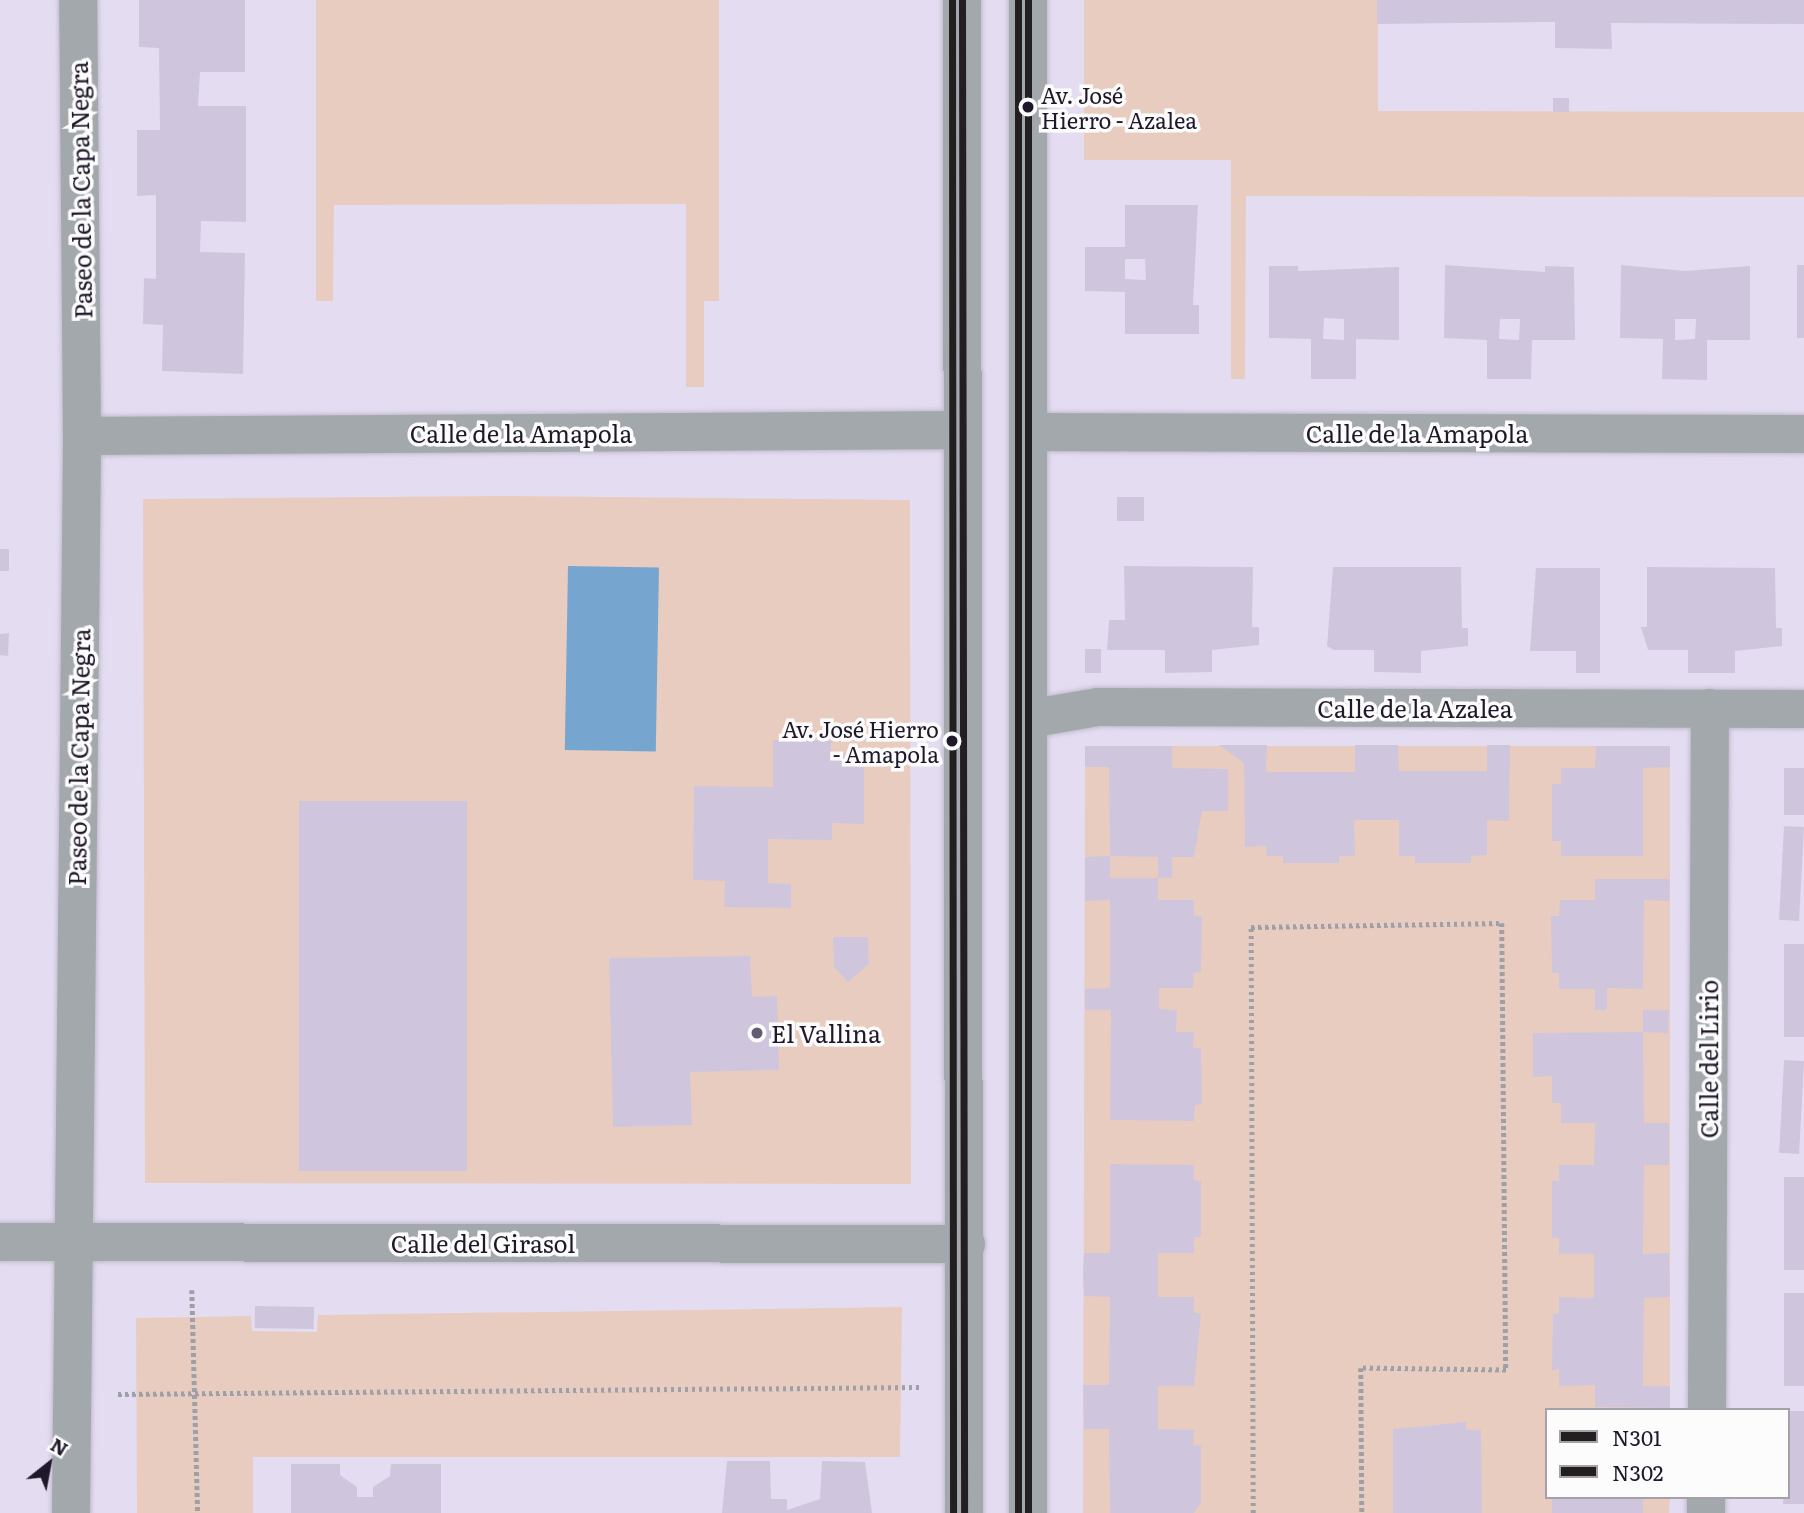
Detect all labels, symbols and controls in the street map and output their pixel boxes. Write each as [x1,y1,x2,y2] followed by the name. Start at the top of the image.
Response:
[63,61,97,319] street label: Paseo de la Capa Negra
[1041,81,1197,132] place label: Av. José Hierro - Azalea
[1021,100,1035,114] marker: Av. José Hierro - Azalea
[410,419,632,447] street label: Calle de la Amapola
[1306,419,1528,447] street label: Calle de la Amapola
[61,628,95,886] street label: Paseo de la Capa Negra
[1317,694,1513,722] street label: Calle de la Azalea
[782,715,939,766] place label: Av. José Hierro - Amapola
[945,734,959,748] marker: Av. José Hierro - Amapola
[1694,980,1722,1138] street label: Calle del Lirio
[771,1019,881,1047] place label: El Vallina
[749,1025,765,1041] marker: El Vallina
[391,1229,575,1257] street label: Calle del Girasol
[1545,1408,1790,1499] legend
[1612,1421,1662,1452] text: N301
[14,1429,84,1499] north arrow
[46,1430,74,1462] text: N
[1612,1456,1664,1487] text: N302

